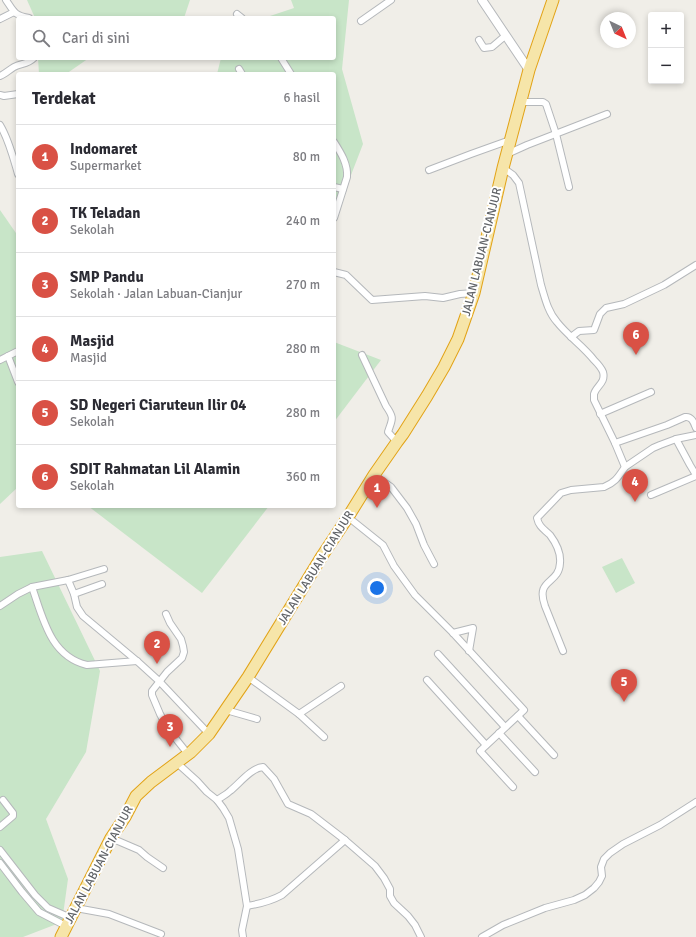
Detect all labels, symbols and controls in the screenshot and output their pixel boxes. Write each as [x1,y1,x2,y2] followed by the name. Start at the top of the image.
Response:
[600,12,636,48] north arrow
[648,12,684,84] map controls
[648,12,684,48] button: +
[16,16,336,60] search box
[30,27,52,49] icon: search
[62,29,130,47] text: Cari di sini
[648,48,684,84] button: −
[32,88,96,109] text: Terdekat
[283,90,320,106] text: 6 hasil
[70,140,137,158] text: Indomaret
[41,149,49,165] text: 1
[293,149,320,165] text: 80 m
[70,158,142,174] text: Supermarket
[459,186,505,318] street label: JALAN LABUAN-CIANJUR
[70,204,140,222] text: TK Teladan
[41,213,49,229] text: 2
[286,213,320,229] text: 240 m
[70,222,114,238] text: Sekolah
[70,268,144,286] text: SMP Pandu
[41,277,49,293] text: 3
[286,277,320,293] text: 270 m
[70,286,242,302] text: Sekolah · Jalan Labuan-Cianjur
[623,322,649,355] pin: 6
[70,332,114,350] text: Masjid
[41,341,49,357] text: 4
[286,341,320,357] text: 280 m
[70,350,107,366] text: Masjid
[70,396,246,414] text: SD Negeri Ciaruteun Ilir 04
[41,405,49,421] text: 5
[286,405,320,421] text: 280 m
[70,414,114,430] text: Sekolah
[70,460,240,478] text: SDIT Rahmatan Lil Alamin
[41,469,49,485] text: 6
[286,469,320,485] text: 360 m
[622,469,648,502] pin: 4
[364,475,390,508] pin: 1
[70,478,114,494] text: Sekolah
[275,508,357,628] street label: JALAN LABUAN-CIANJUR
[367,578,387,598] your location
[144,631,170,664] pin: 2
[611,669,637,702] pin: 5
[157,714,183,747] pin: 3
[61,803,137,927] street label: JALAN LABUAN-CIANJUR

